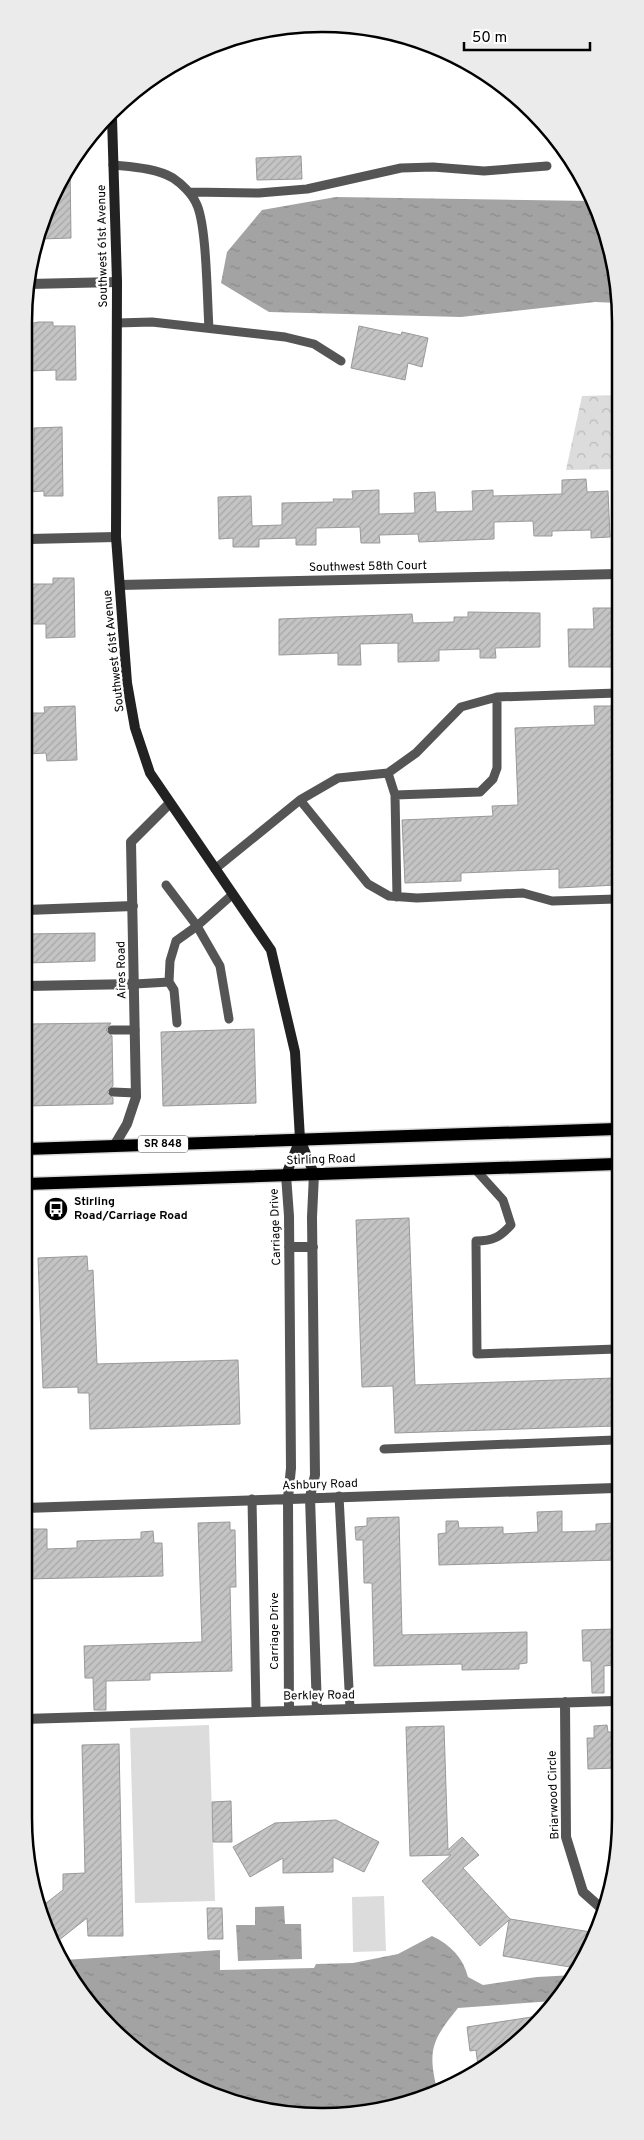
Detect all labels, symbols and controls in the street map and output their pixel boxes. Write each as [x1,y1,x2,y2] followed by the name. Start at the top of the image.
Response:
[464,20,590,52] scale bar
[472,29,507,48] text: 50 m
[94,184,112,308] street label: Southwest 61st Avenue
[309,558,427,576] street label: Southwest 58th Court
[100,589,128,713] street label: Southwest 61st Avenue
[113,941,131,999] street label: Aires Road
[138,1136,188,1152] road number: SR 848
[286,1151,356,1169] street label: Stirling Road
[267,1188,285,1266] street label: Carriage Drive
[74,1194,188,1224] place label: Stirling Road/Carriage Road
[43,1196,69,1222] bus stop icon: Stirling Road/Carriage Road
[282,1476,358,1494] street label: Ashbury Road
[267,1592,283,1670] street label: Carriage Drive
[283,1687,355,1705] street label: Berkley Road
[544,1750,564,1840] street label: Briarwood Circle

